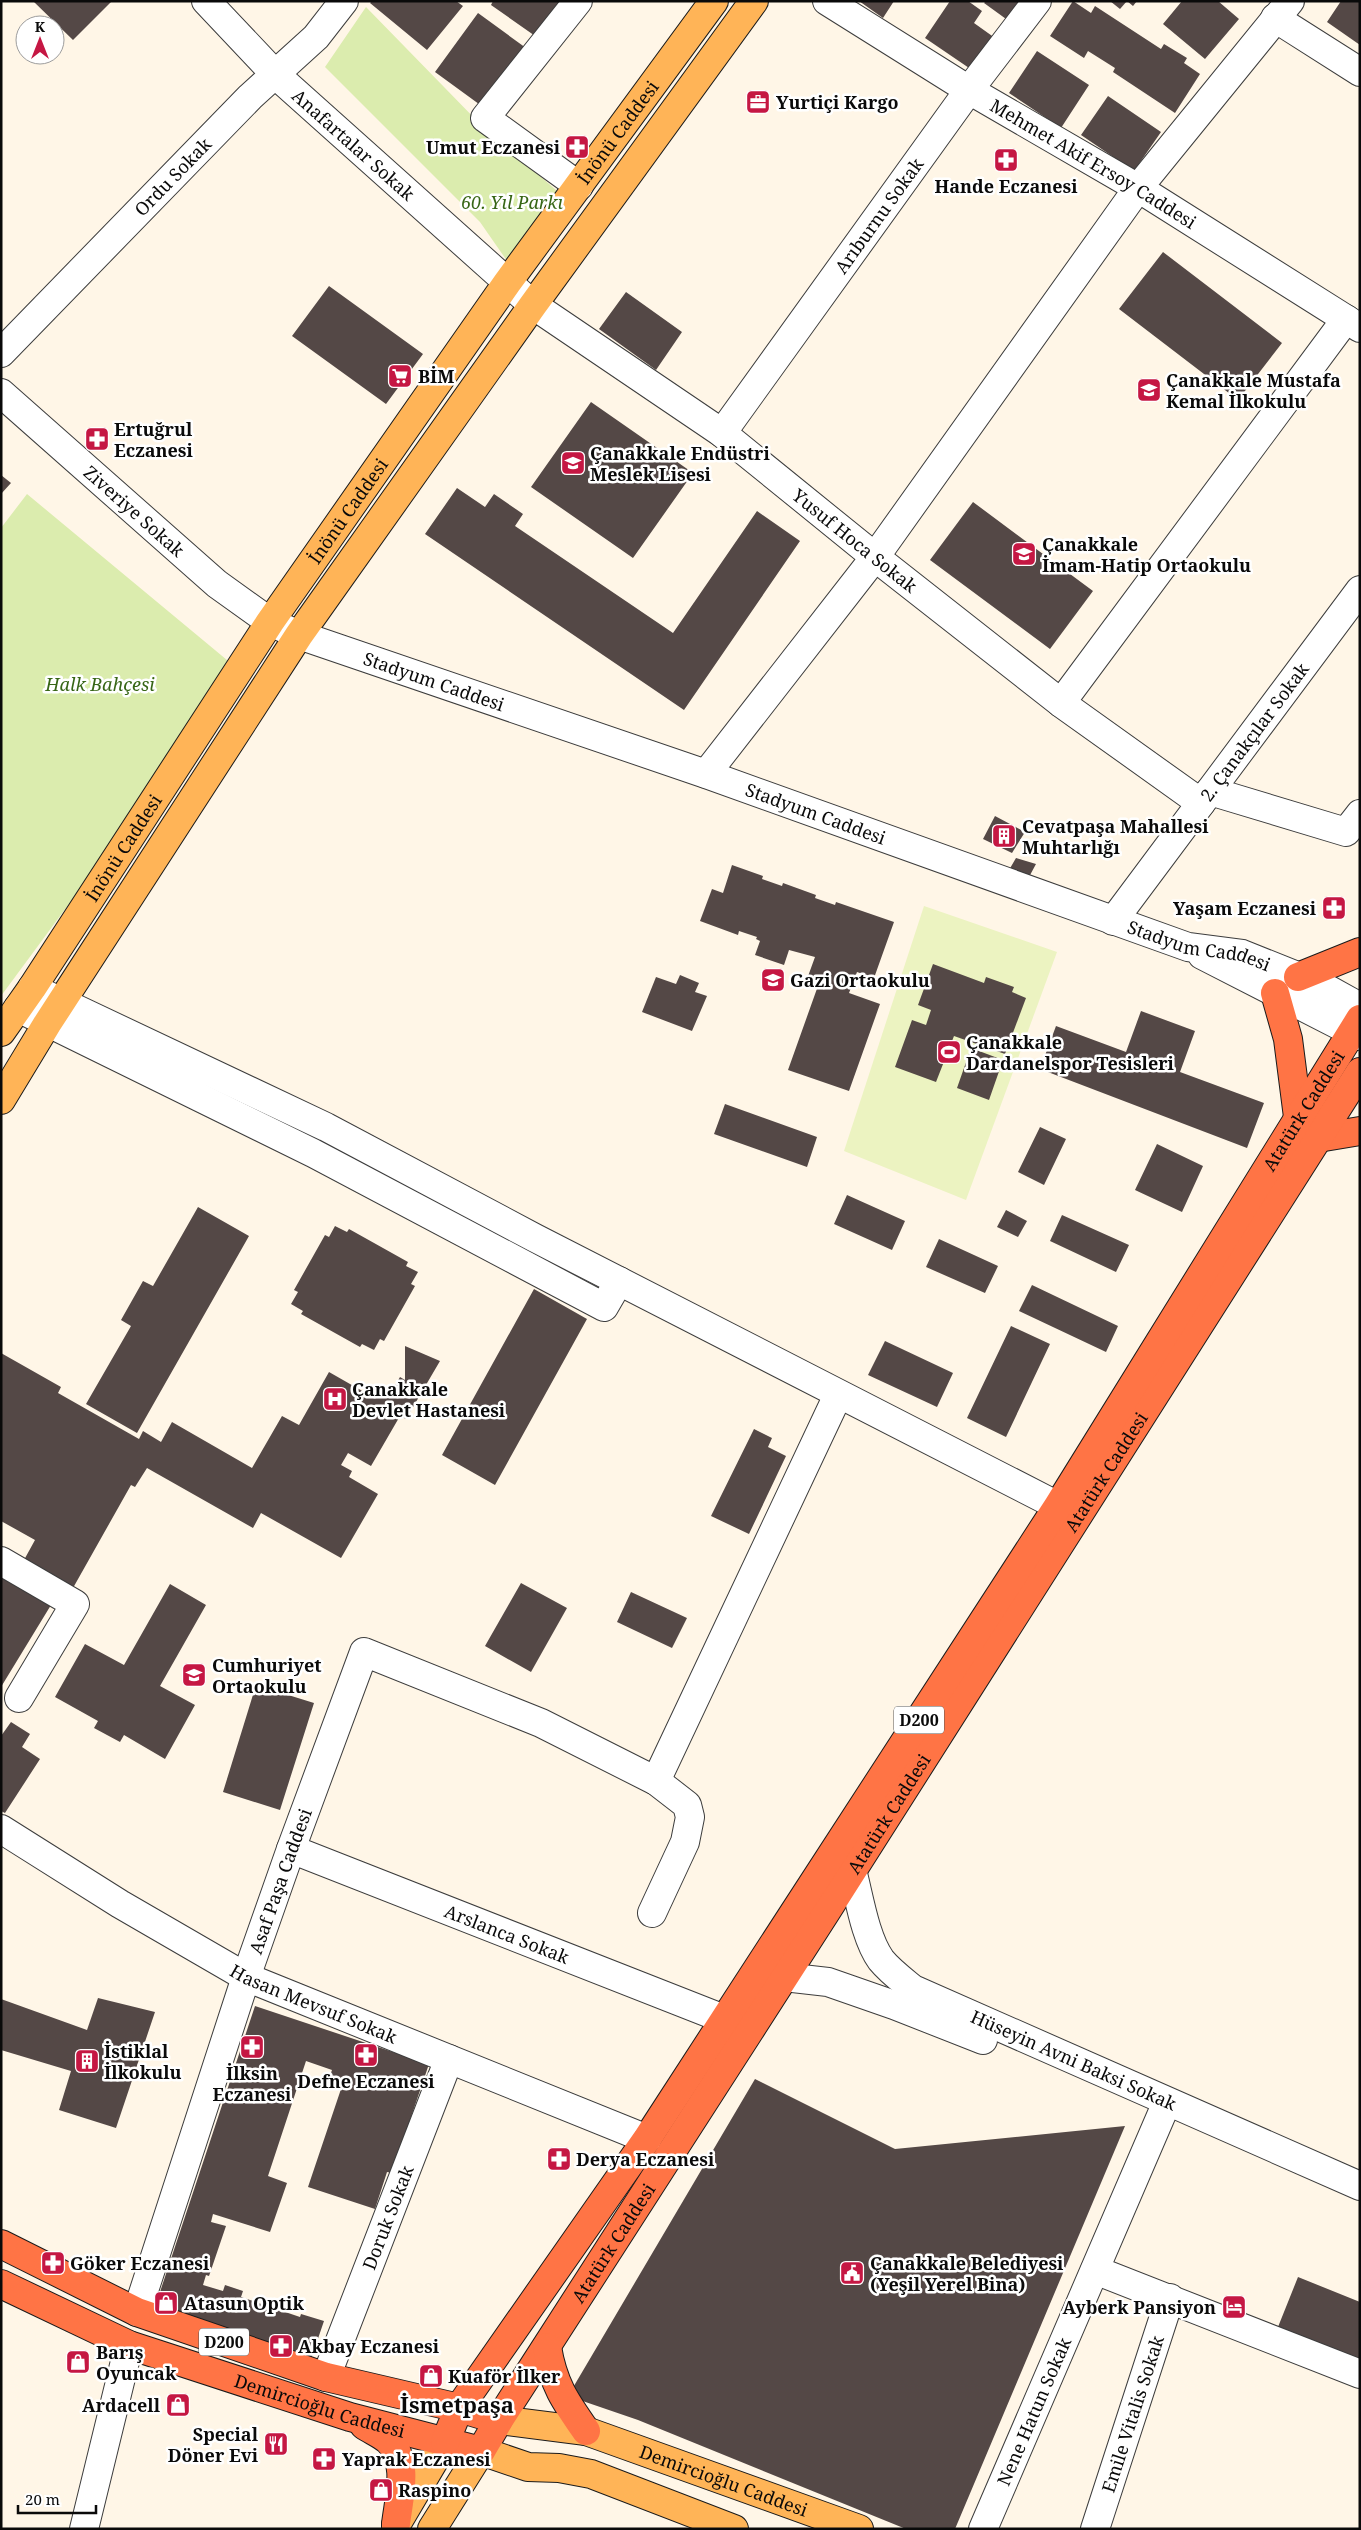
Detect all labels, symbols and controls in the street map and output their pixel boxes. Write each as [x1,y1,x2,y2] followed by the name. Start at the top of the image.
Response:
[15,15,65,65] north arrow
[35,17,46,36] text: K
[572,75,664,189] street label: İnönü Caddesi
[287,83,420,206] street label: Anafartalar Sokak
[745,89,771,115] office icon: Yurtiçi Kargo
[776,90,899,114] place label: Yurtiçi Kargo
[986,93,1201,234] street label: Mehmet Akif Ersoy Caddesi
[129,132,216,221] street label: Ordu Sokak
[564,134,590,160] pharmacy icon: Umut Eczanesi
[426,135,561,159] place label: Umut Eczanesi
[993,147,1019,173] pharmacy icon: Hande Eczanesi
[829,153,929,278] street label: Arıburnu Sokak
[934,174,1078,198] place label: Hande Eczanesi
[461,190,563,214] park label: 60. Yıl Parkı
[387,363,413,389] supermarket icon: BİM
[418,364,454,388] place label: BİM
[1166,368,1341,413] place label: Çanakkale Mustafa Kemal İlkokulu
[1136,377,1162,403] school or university icon: Çanakkale Mustafa Kemal İlkokulu
[114,417,194,462] place label: Ertuğrul Eczanesi
[84,426,110,452] pharmacy icon: Ertuğrul Eczanesi
[590,441,771,486] place label: Çanakkale Endüstri Meslek Lisesi
[560,450,586,476] school or university icon: Çanakkale Endüstri Meslek Lisesi
[303,453,393,568] street label: İnönü Caddesi
[79,460,190,562] street label: Ziveriye Sokak
[787,482,923,598] street label: Yusuf Hoca Sokak
[1042,532,1251,577] place label: Çanakkale İmam-Hatip Ortaokulu
[1011,541,1037,567] school or university icon: Çanakkale İmam-Hatip Ortaokulu
[360,646,508,716] street label: Stadyum Caddesi
[1194,657,1314,806] street label: 2. Çanakçılar Sokak
[44,672,155,696] park label: Halk Bahçesi
[742,777,889,850] street label: Stadyum Caddesi
[79,789,167,906] street label: İnönü Caddesi
[1022,814,1209,859] place label: Cevatpaşa Mahallesi Muhtarlığı
[991,823,1017,849] building icon: Cevatpaşa Mahallesi Muhtarlığı
[1321,895,1347,921] pharmacy icon: Yaşam Eczanesi
[1173,896,1317,920] place label: Yaşam Eczanesi
[1124,914,1274,976] street label: Stadyum Caddesi
[760,967,786,993] school or university icon: Gazi Ortaokulu
[790,968,930,992] place label: Gazi Ortaokulu
[966,1030,1175,1075] place label: Çanakkale Dardanelspor Tesisleri
[936,1039,962,1065] sports icon: Çanakkale Dardanelspor Tesisleri
[1257,1046,1350,1175] street label: Atatürk Caddesi
[352,1377,506,1422] place label: Çanakkale Devlet Hastanesi
[322,1386,348,1412] hospital icon: Çanakkale Devlet Hastanesi
[1059,1407,1153,1536] street label: Atatürk Caddesi
[212,1653,322,1698] place label: Cumhuriyet Ortaokulu
[181,1662,207,1688] school or university icon: Cumhuriyet Ortaokulu
[894,1706,944,1734] road number: D200
[841,1749,936,1878] street label: Atatürk Caddesi
[243,1805,317,1957] street label: Asaf Paşa Caddesi
[441,1899,573,1969] street label: Arslanca Sokak
[226,1958,401,2049] street label: Hasan Mevsuf Sokak
[967,2004,1181,2116] street label: Hüseyin Avni Baksi Sokak
[239,2034,265,2060] pharmacy icon: İlksin Eczanesi
[104,2039,182,2084] place label: İstiklal İlkokulu
[353,2042,379,2068] pharmacy icon: Defne Eczanesi
[74,2048,100,2074] building icon: İstiklal İlkokulu
[213,2061,292,2106] place label: İlksin Eczanesi
[297,2069,435,2093] place label: Defne Eczanesi
[546,2146,572,2172] pharmacy icon: Derya Eczanesi
[576,2147,715,2171] place label: Derya Eczanesi
[357,2161,419,2273] street label: Doruk Sokak
[566,2178,660,2307] street label: Atatürk Caddesi
[40,2250,66,2276] pharmacy icon: Göker Eczanesi
[70,2251,210,2275] place label: Göker Eczanesi
[870,2251,1064,2296] place label: Çanakkale Belediyesi (Yeşil Yerel Bina)
[839,2260,865,2286] public building icon: Çanakkale Belediyesi (Yeşil Yerel Bina)
[153,2290,179,2316] shop icon: Atasun Optik
[184,2291,304,2315] place label: Atasun Optik
[1221,2294,1247,2320] hotel icon: Ayberk Pansiyon
[1063,2295,1216,2319] place label: Ayberk Pansiyon
[199,2328,249,2356] road number: D200
[1096,2332,1169,2496] street label: Emile Vitalis Sokak
[268,2333,294,2359] pharmacy icon: Akbay Eczanesi
[991,2333,1076,2489] street label: Nene Hatun Sokak
[298,2334,440,2358] place label: Akbay Eczanesi
[96,2340,177,2385] place label: Barış Oyuncak
[65,2349,91,2375] shop icon: Barış Oyuncak
[418,2363,444,2389] shop icon: Kuaför İlker
[448,2364,561,2388] place label: Kuaför İlker
[231,2368,408,2443] street label: Demircioğlu Caddesi
[400,2389,514,2419] district label: İsmetpaşa
[165,2392,191,2418] shop icon: Ardacell
[82,2393,161,2417] place label: Ardacell
[168,2422,259,2467] place label: Special Döner Evi
[263,2431,289,2457] restaurant icon: Special Döner Evi
[636,2439,811,2522] street label: Demircioğlu Caddesi
[311,2446,337,2472] pharmacy icon: Yaprak Eczanesi
[342,2447,491,2471] place label: Yaprak Eczanesi
[368,2477,394,2503] shop icon: Raspino
[398,2478,471,2502] place label: Raspino
[18,2482,95,2514] scale bar
[25,2489,60,2509] text: 20 m

